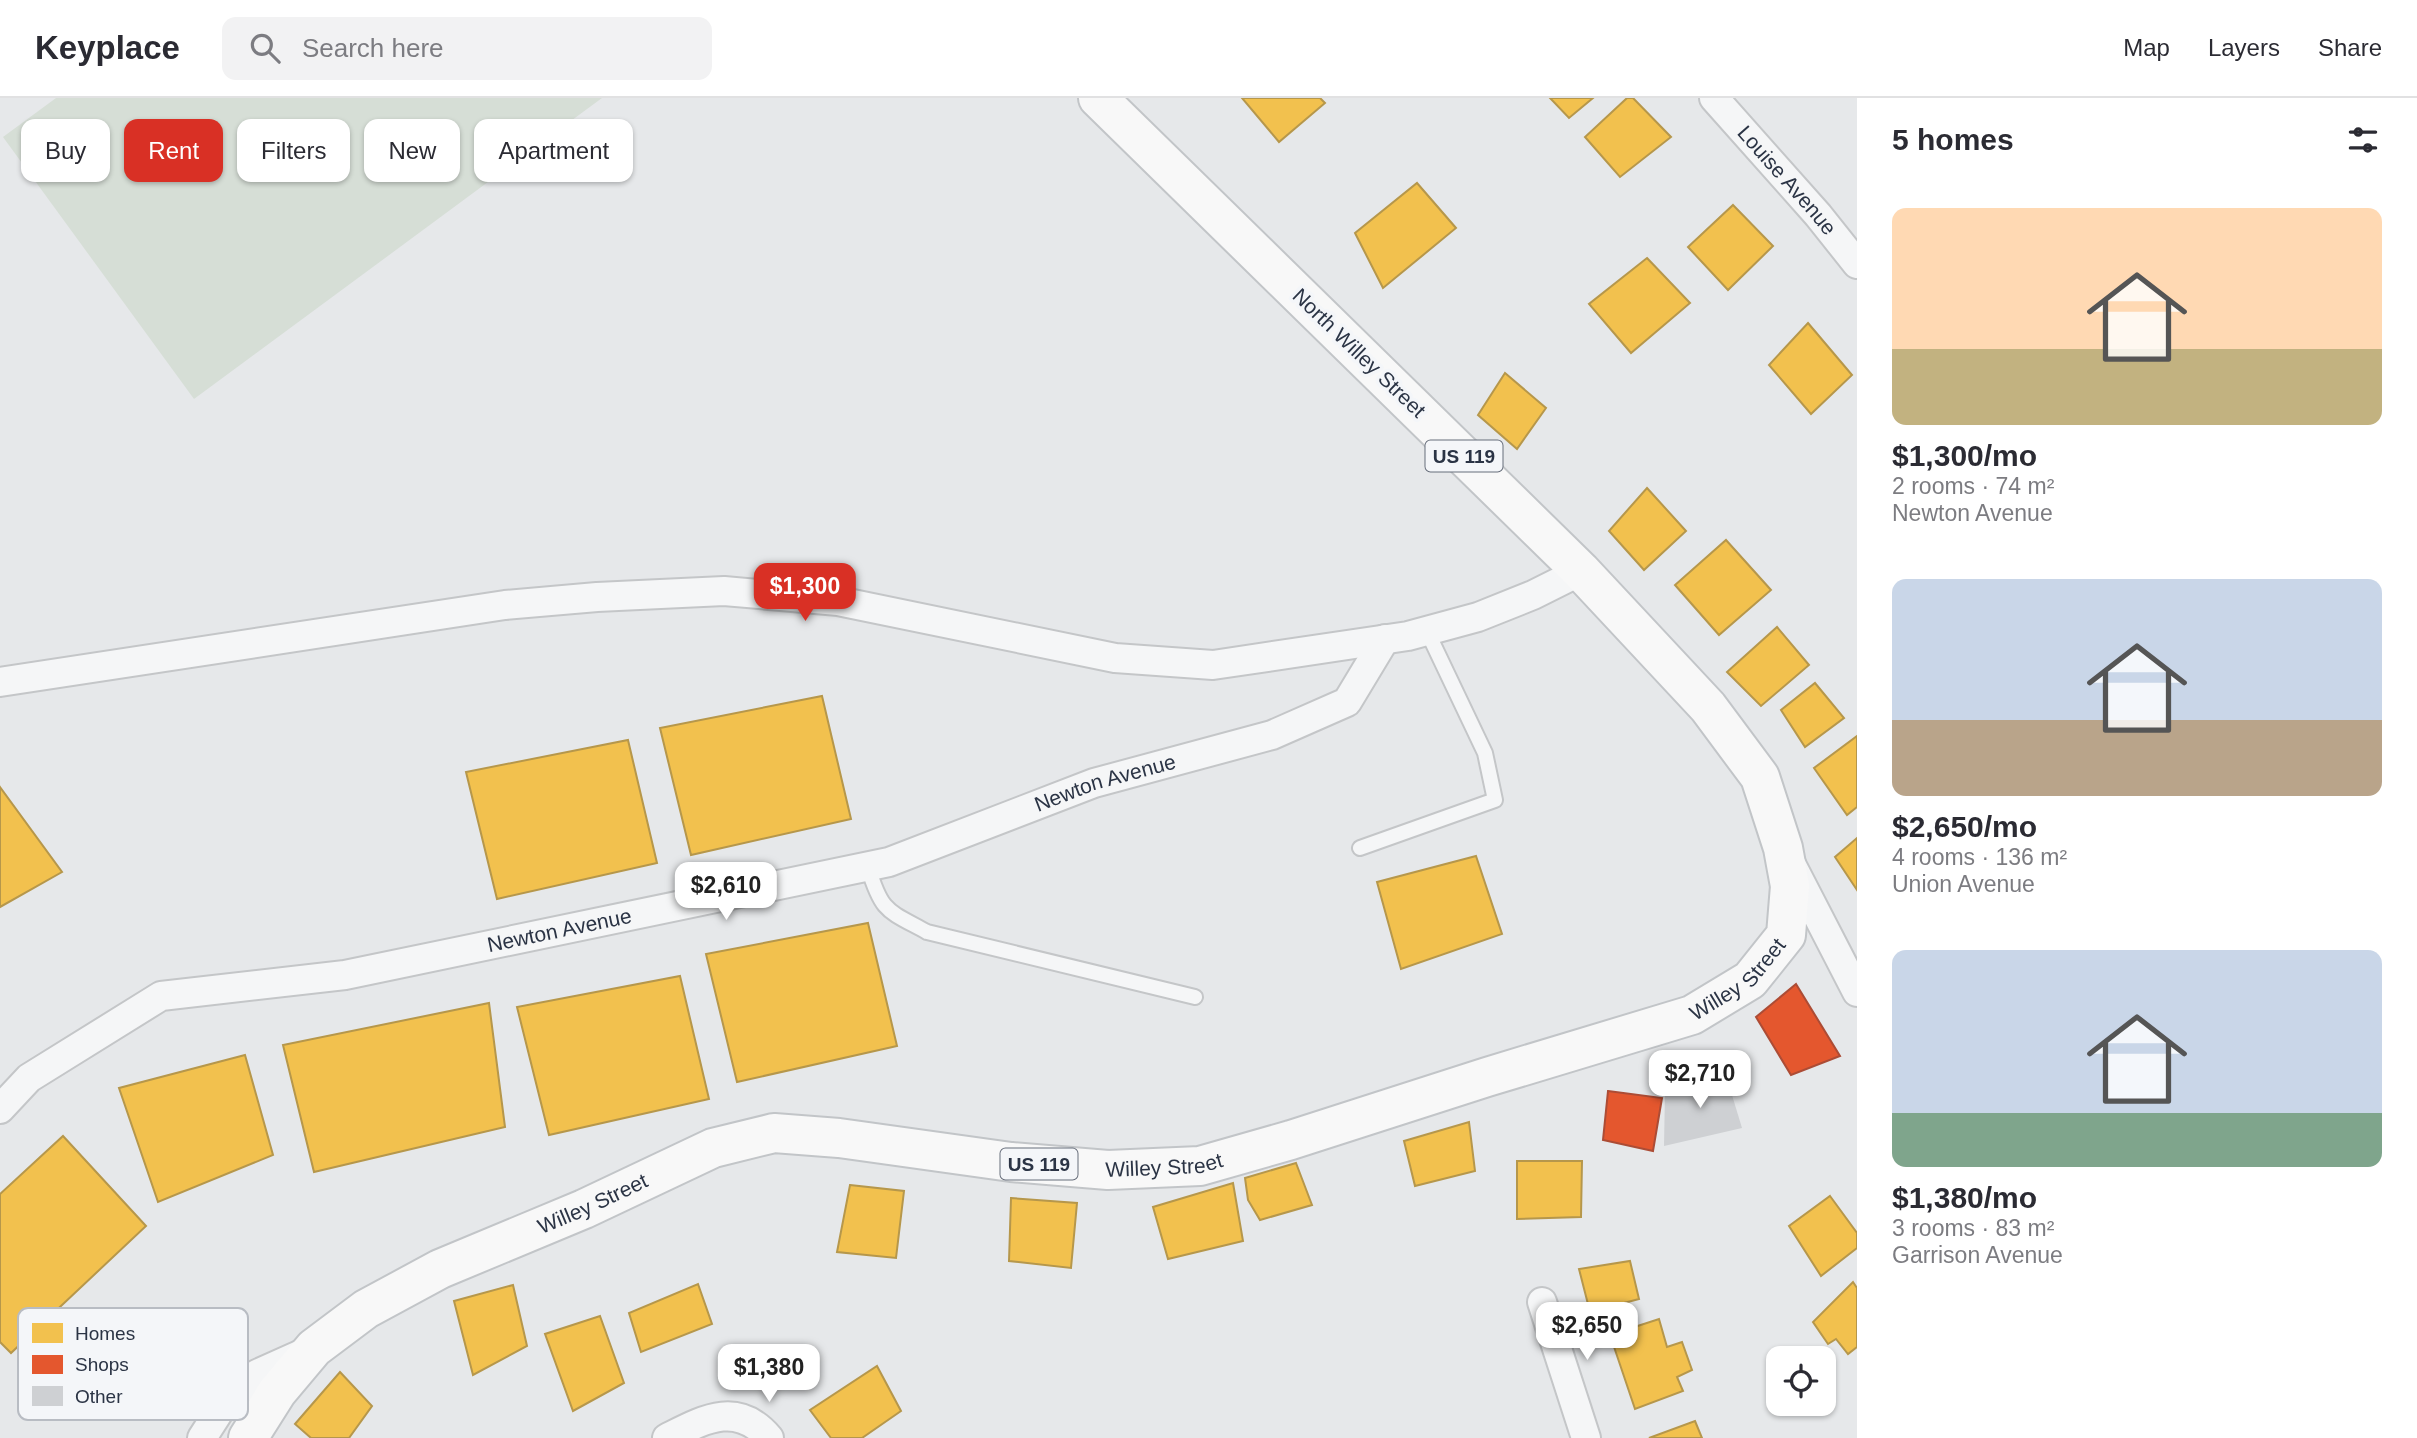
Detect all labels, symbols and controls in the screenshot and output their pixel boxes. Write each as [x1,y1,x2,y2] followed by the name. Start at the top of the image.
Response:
[222,17,712,80] search box
[35,29,180,66] text: Keyplace
[246,29,284,67] icon: search
[302,33,444,63] text: Search here
[2123,34,2170,61] text: Map
[2208,34,2280,61] text: Layers
[2318,34,2382,61] text: Share
[21,119,110,182] chip: Buy
[124,119,223,182] chip: Rent
[237,119,350,182] chip: Filters
[364,119,460,182] chip: New
[474,119,633,182] chip: Apartment
[1733,121,1841,239] street label: Louise Avenue
[2344,121,2382,159] icon: filters
[1892,123,2014,156] text: 5 homes
[2074,254,2200,380] icon: home
[1288,284,1430,422] street label: North Willey Street
[1892,439,2037,472] text: $1,300/mo
[1426,440,1502,472] road number: US 119
[1892,473,2054,499] text: 2 rooms · 74 m²
[1892,500,2053,526] text: Newton Avenue
[748,564,862,623] pin: $1,300
[770,573,840,599] text: $1,300
[2074,625,2200,751] icon: home
[1031,750,1178,816] street label: Newton Avenue
[1892,810,2037,843] text: $2,650/mo
[1892,844,2067,870] text: 4 rooms · 136 m²
[669,862,783,922] pin: $2,610
[1892,871,2035,897] text: Union Avenue
[691,872,761,898] text: $2,610
[485,904,633,956] street label: Newton Avenue
[1685,934,1790,1025] street label: Willey Street
[2074,996,2200,1122] icon: home
[1643,1051,1757,1110] pin: $2,710
[1665,1060,1735,1086] text: $2,710
[1000,1148,1078,1180] road number: US 119
[1105,1148,1225,1181] street label: Willey Street
[534,1169,651,1238] street label: Willey Street
[1892,1181,2037,1214] text: $1,380/mo
[1892,1215,2054,1241] text: 3 rooms · 83 m²
[1892,1242,2063,1268] text: Garrison Avenue
[1530,1302,1644,1362] pin: $2,650
[18,1308,248,1420] legend
[1552,1312,1622,1338] text: $2,650
[75,1323,135,1344] text: Homes
[712,1344,826,1404] pin: $1,380
[1766,1346,1836,1416] map controls
[1766,1346,1836,1416] button: locate
[75,1354,129,1375] text: Shops
[734,1354,804,1380] text: $1,380
[75,1386,123,1407] text: Other

